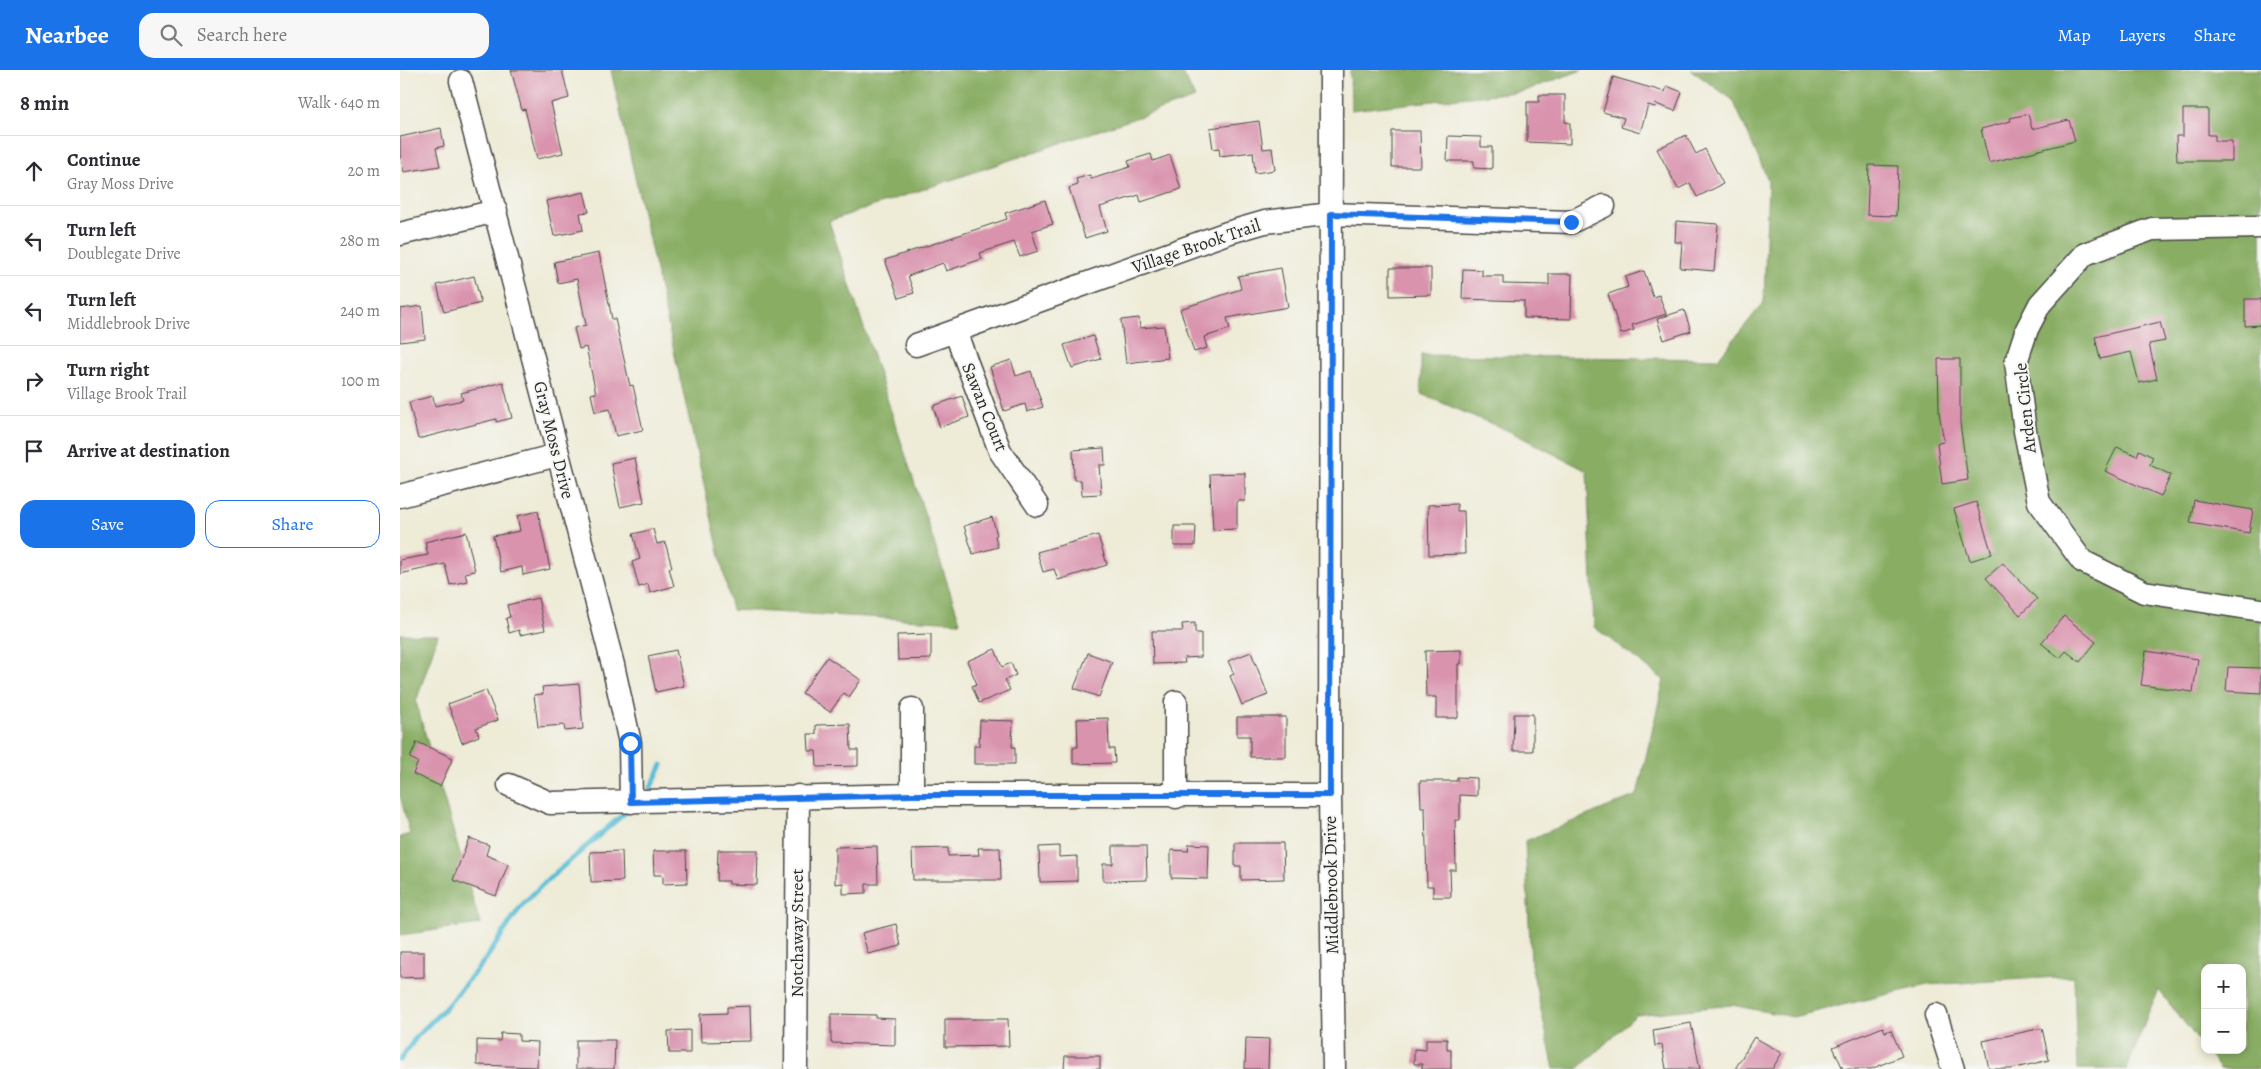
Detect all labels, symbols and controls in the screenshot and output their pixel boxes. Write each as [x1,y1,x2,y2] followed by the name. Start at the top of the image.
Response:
[139,13,489,58] search box
[25,19,109,51] text: Nearbee
[157,21,185,49] icon: search
[197,22,287,48] text: Search here
[2058,23,2091,47] text: Map
[2119,23,2166,47] text: Layers
[2194,23,2236,47] text: Share
[20,89,69,117] text: 8 min
[298,92,380,114] text: Walk · 640 m
[67,147,141,173] text: Continue
[20,157,48,185] icon: ahead
[347,160,380,182] text: 20 m
[67,173,174,195] text: Gray Moss Drive
[1560,211,1583,234] route end
[1127,213,1264,280] street label: Village Brook Trail
[67,217,136,243] text: Turn left
[20,227,48,255] icon: left
[340,230,380,252] text: 280 m
[67,243,181,265] text: Doublegate Drive
[67,287,136,313] text: Turn left
[20,297,48,325] icon: left
[340,300,380,322] text: 240 m
[67,313,190,335] text: Middlebrook Drive
[67,357,149,383] text: Turn right
[956,359,1014,455] street label: Sawan Court
[2008,362,2042,455] street label: Arden Circle
[20,367,48,395] icon: right
[341,370,380,392] text: 100 m
[528,379,580,501] street label: Gray Moss Drive
[67,383,187,405] text: Village Brook Trail
[20,437,48,465] icon: arrive
[67,438,230,464] text: Arrive at destination
[20,500,195,548] button: Save
[205,500,380,548] button: Share
[619,732,642,755] route start
[1318,815,1344,955] street label: Middlebrook Drive
[785,868,809,998] street label: Notchaway Street
[2201,964,2246,1054] map controls
[2201,964,2246,1009] button: +
[2201,1009,2246,1054] button: −

